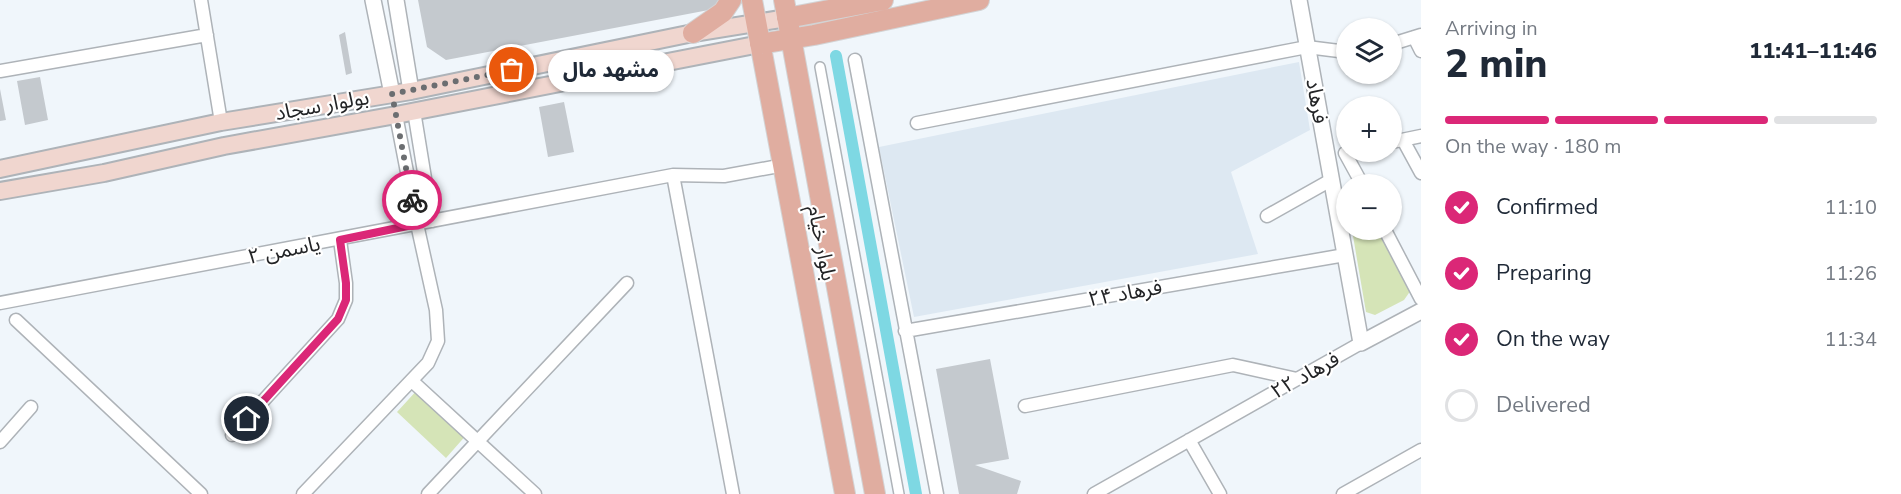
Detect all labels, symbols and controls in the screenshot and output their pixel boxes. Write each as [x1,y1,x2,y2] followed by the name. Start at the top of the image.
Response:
[1445,15,1538,42] text: Arriving in
[1336,18,1402,240] map controls
[1336,18,1402,84] button: layers
[1749,36,1877,66] text: 11:41–11:46
[1445,38,1548,91] text: 2 min
[486,44,537,95] pin
[548,49,674,91] callout: مشهد مال
[495,53,528,86] icon: bag
[563,57,659,84] text: مشهد مال
[1299,76,1335,126] street label: فرهاد
[273,83,371,127] street label: بولوار سجاد
[1336,96,1402,162] button: +
[1445,133,1621,160] text: On the way · 180 m
[382,170,442,230] courier
[1336,174,1402,240] button: −
[396,184,429,217] icon: bike
[1445,191,1478,224] icon: check
[1496,192,1598,222] text: Confirmed
[1824,194,1877,221] text: 11:10
[799,203,843,284] street label: بلوار خیام
[245,229,323,271] street label: یاسمن ۲
[1445,257,1478,290] icon: check
[1496,258,1592,288] text: Preparing
[1824,260,1877,287] text: 11:26
[1086,273,1164,313] street label: فرهاد ۲۴
[1445,323,1478,356] icon: check
[1496,324,1610,354] text: On the way
[1824,326,1877,353] text: 11:34
[1266,345,1344,405] street label: فرهاد ۲۲
[1496,390,1591,420] text: Delivered
[221,393,272,444] pin
[230,402,263,435] icon: home

